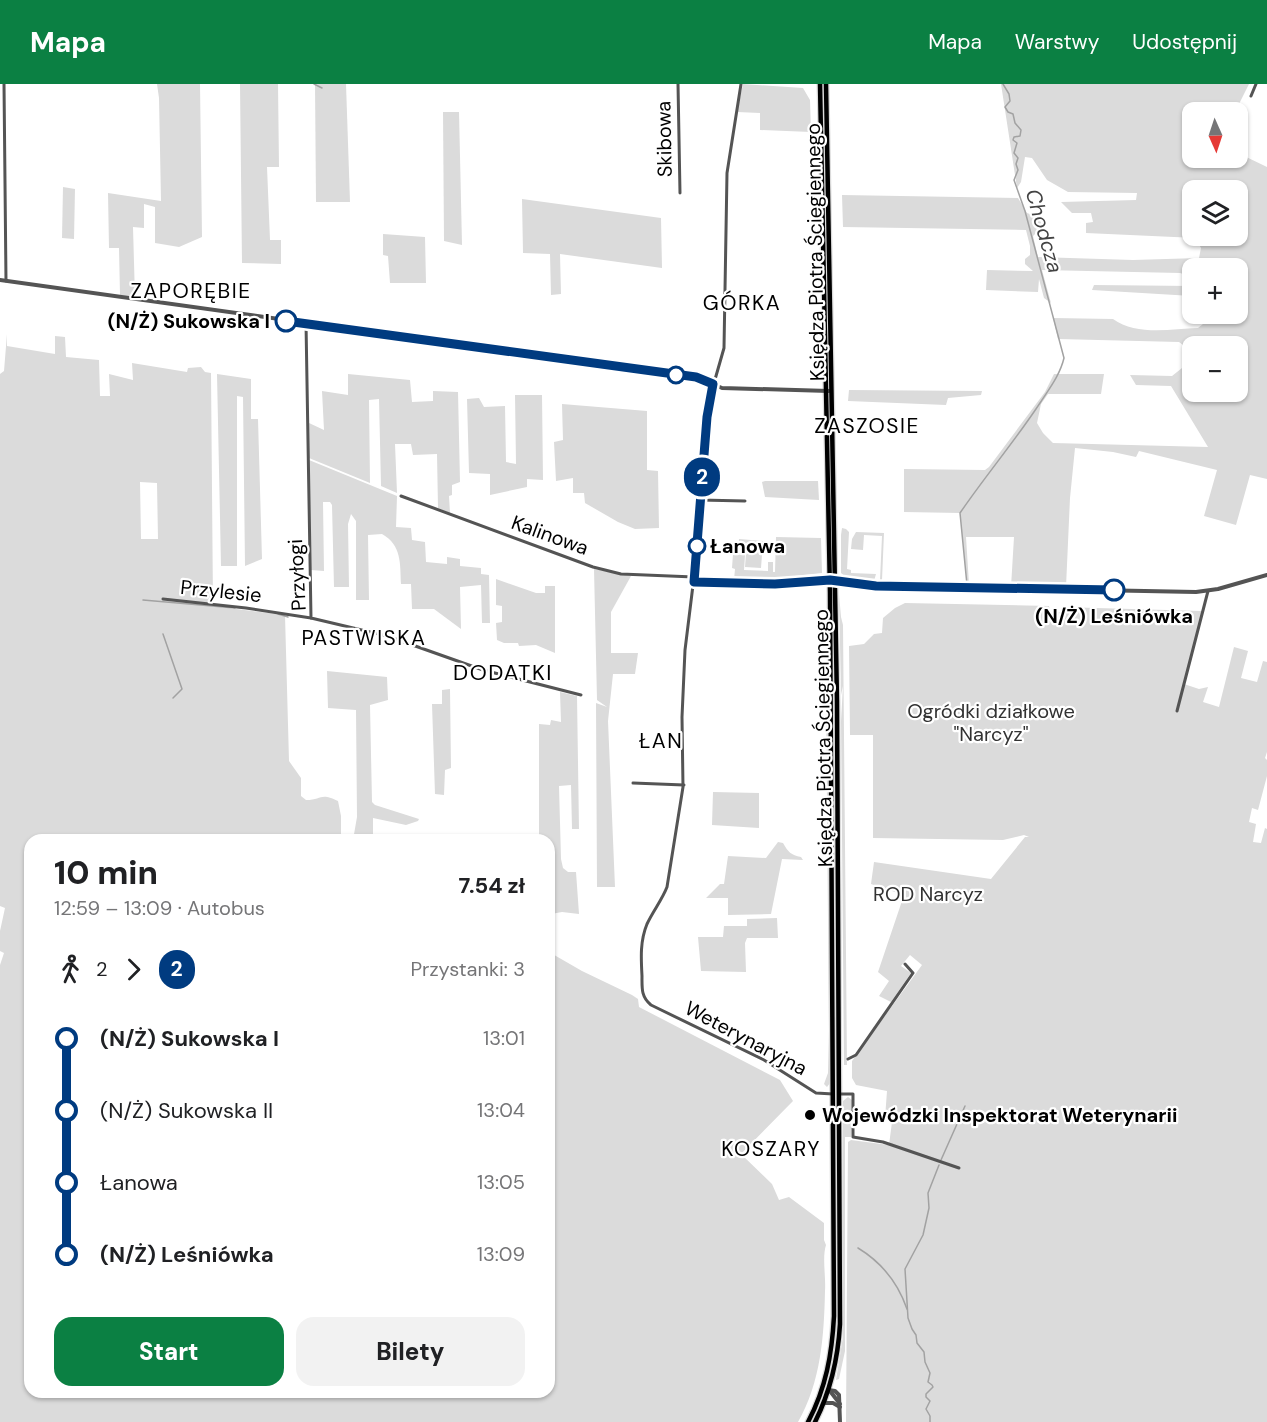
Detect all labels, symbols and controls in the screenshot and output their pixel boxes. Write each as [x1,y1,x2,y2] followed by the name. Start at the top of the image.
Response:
[30,24,106,61] text: Mapa
[928,28,982,56] text: Mapa
[1015,28,1099,56] text: Warstwy
[1132,28,1237,56] text: Udostępnij
[650,101,678,177] street label: Skibowa
[1182,102,1248,168] north arrow
[1182,102,1248,402] map controls
[800,123,830,381] street label: Księdza Piotra Ściegiennego
[1182,180,1248,246] button: layers
[1019,186,1069,276] water label: Chodcza
[1182,258,1248,324] button: +
[130,277,252,305] district label: ZAPORĘBIE
[703,289,781,317] district label: GÓRKA
[107,308,270,334] place label: (N/Ż) Sukowska I
[275,310,297,332] marker: (N/Ż) Sukowska I
[1182,336,1248,402] button: −
[667,366,685,384] unlabelled marker
[814,412,920,440] district label: ZASZOSIE
[682,458,722,496] line badge: 2
[696,463,708,491] text: 2
[508,509,592,561] street label: Kalinowa
[710,533,785,559] place label: Łanowa
[688,537,706,555] marker: Łanowa
[282,539,312,611] street label: Przyłogi
[179,574,263,608] street label: Przylesie
[1103,579,1125,601] marker: (N/Ż) Leśniówka
[1035,603,1193,629] place label: (N/Ż) Leśniówka
[808,609,838,867] street label: Księdza Piotra Ściegiennego
[301,624,427,652] district label: PASTWISKA
[453,658,553,687] district label: DODATKI
[907,698,1075,747] park label: Ogródki działkowe "Narcyz"
[639,727,683,755] district label: ŁAN
[54,851,158,894] text: 10 min
[459,871,525,900] text: 7.54 zł
[873,881,983,907] park label: ROD Narcyz
[54,895,265,921] text: 12:59 – 13:09 · Autobus
[54,953,87,986] icon: walk
[117,953,150,986] icon: forward
[171,955,183,983] text: 2
[96,956,108,982] text: 2
[410,956,525,982] text: Przystanki: 3
[680,995,812,1081] street label: Weterynaryjna
[100,1024,279,1053] text: (N/Ż) Sukowska I
[483,1025,525,1051] text: 13:01
[100,1096,273,1125] text: (N/Ż) Sukowska II
[477,1097,525,1123] text: 13:04
[822,1102,1177,1128] place label: Wojewódzki Inspektorat Weterynarii
[803,1108,817,1122] marker: Wojewódzki Inspektorat Weterynarii
[721,1135,821,1163] district label: KOSZARY
[100,1168,178,1197] text: Łanowa
[477,1169,525,1195] text: 13:05
[100,1240,274,1269] text: (N/Ż) Leśniówka
[477,1241,525,1267] text: 13:09
[54,1317,284,1386] button: Start
[296,1317,525,1386] button: Bilety

